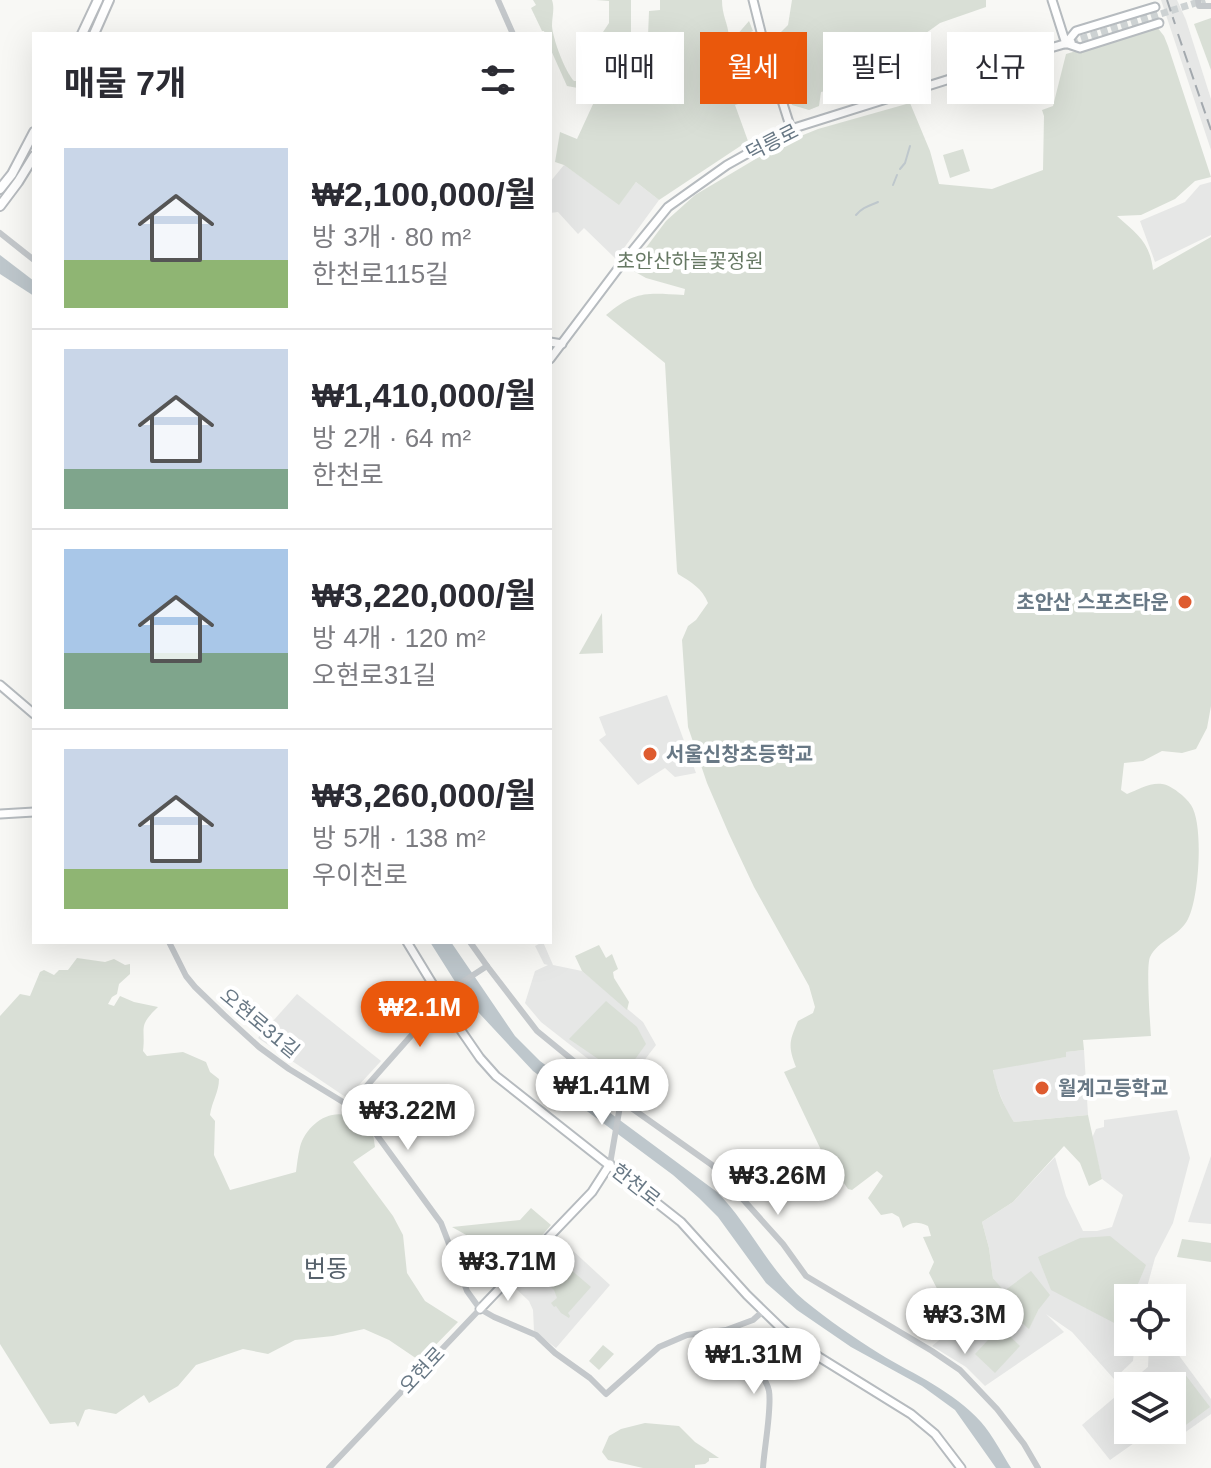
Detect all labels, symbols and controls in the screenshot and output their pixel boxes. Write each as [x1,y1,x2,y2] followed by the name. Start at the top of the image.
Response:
[576,32,684,104] chip: 매매
[700,32,807,104] chip: 월세
[823,32,931,104] chip: 필터
[947,32,1054,104] chip: 신규
[476,58,520,102] icon: filters
[64,64,186,102] text: 매물 7개
[742,120,802,164] street label: 덕릉로
[312,175,536,213] text: ₩2,100,000/월
[128,180,224,276] icon: home
[312,222,471,252] text: 방 3개 · 80 m²
[616,250,764,272] park label: 초안산하늘꽃정원
[312,259,449,289] text: 한천로115길
[312,376,536,414] text: ₩1,410,000/월
[128,381,224,477] icon: home
[312,423,471,453] text: 방 2개 · 64 m²
[312,460,384,490] text: 한천로
[312,576,536,614] text: ₩3,220,000/월
[128,581,224,677] icon: home
[1016,591,1169,613] place label: 초안산 스포츠타운
[1176,593,1194,611] marker: 초안산 스포츠타운
[312,623,486,653] text: 방 4개 · 120 m²
[312,660,437,690] text: 오현로31길
[666,743,813,765] place label: 서울신창초등학교
[641,745,659,763] marker: 서울신창초등학교
[312,776,536,814] text: ₩3,260,000/월
[128,781,224,877] icon: home
[312,823,486,853] text: 방 5개 · 138 m²
[312,860,408,890] text: 우이천로
[364,981,476,1049] pin: ₩2.1M
[216,984,304,1062] street label: 오현로31길
[379,992,461,1022] text: ₩2.1M
[537,1059,667,1127] pin: ₩1.41M
[554,1070,650,1100] text: ₩1.41M
[1058,1077,1168,1099] place label: 월계고등학교
[1033,1079,1051,1097] marker: 월계고등학교
[343,1084,473,1152] pin: ₩3.22M
[360,1095,456,1125] text: ₩3.22M
[713,1149,843,1217] pin: ₩3.26M
[607,1159,665,1211] street label: 한천로
[730,1160,826,1190] text: ₩3.26M
[443,1235,573,1303] pin: ₩3.71M
[460,1246,556,1276] text: ₩3.71M
[304,1255,348,1282] district label: 번동
[1114,1284,1186,1444] map controls
[1114,1284,1186,1356] button: locate
[909,1288,1021,1356] pin: ₩3.3M
[924,1299,1006,1329] text: ₩3.3M
[689,1328,819,1396] pin: ₩1.31M
[706,1339,802,1369] text: ₩1.31M
[395,1342,449,1398] street label: 오현로
[1114,1372,1186,1444] button: layers

